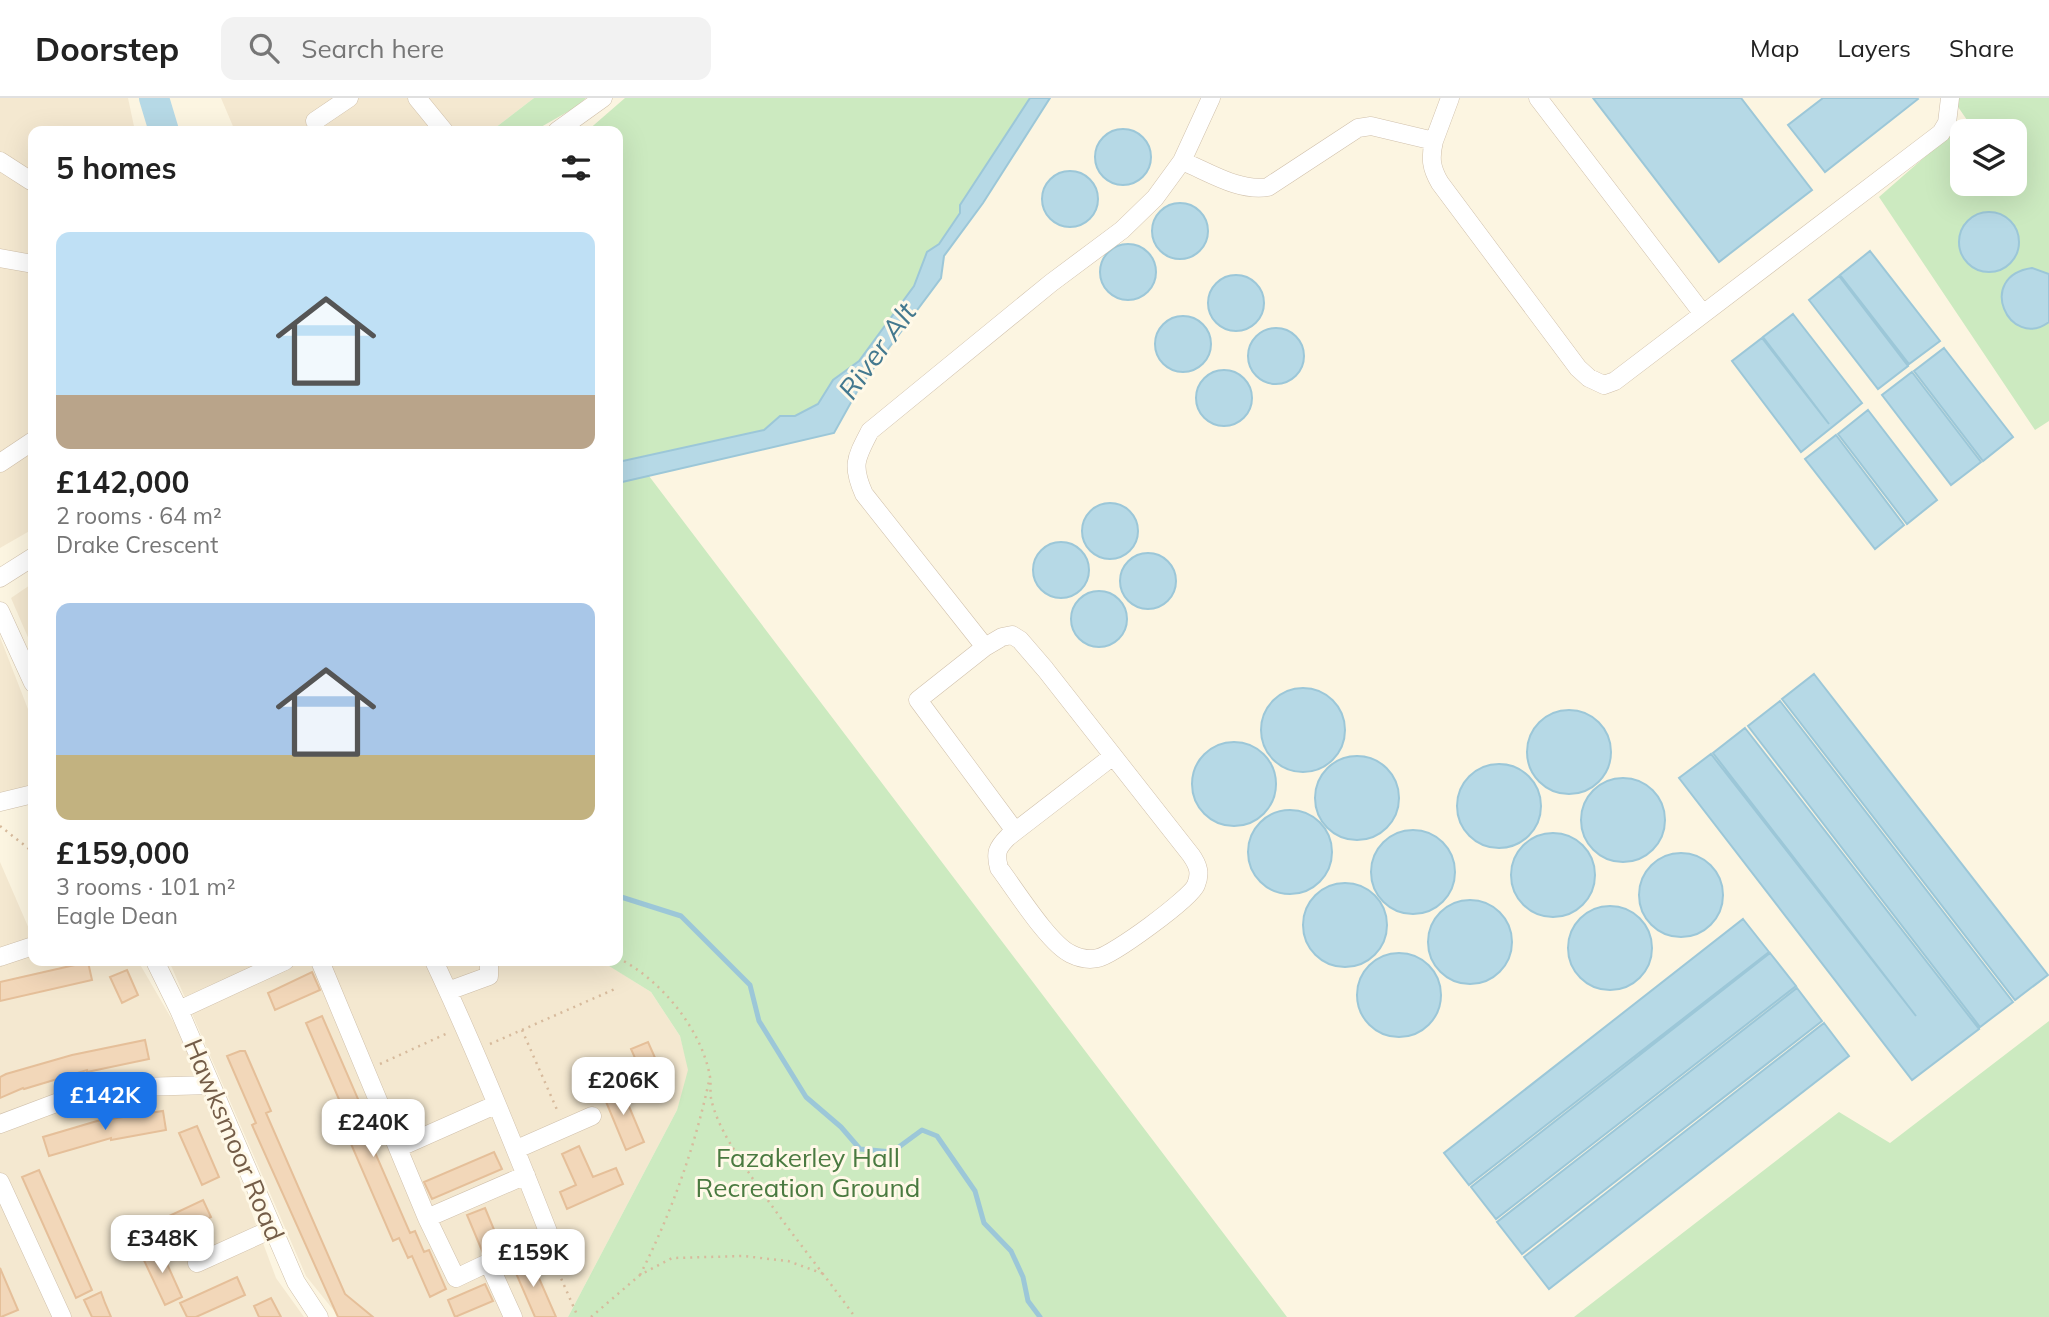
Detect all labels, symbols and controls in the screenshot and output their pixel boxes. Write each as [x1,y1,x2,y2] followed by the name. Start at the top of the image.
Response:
[221,17,711,80] search box
[35,28,179,69] text: Doorstep
[245,29,283,67] icon: search
[301,32,444,65] text: Search here
[1750,33,1799,63] text: Map
[1837,33,1911,63] text: Layers
[1949,33,2014,63] text: Share
[1950,119,2027,196] map controls
[1950,119,2027,196] button: layers
[56,149,177,187] text: 5 homes
[557,149,595,187] icon: filters
[263,278,389,404] icon: home
[830,295,924,406] water label: River Alt
[56,463,189,501] text: £142,000
[56,501,222,530] text: 2 rooms · 64 m²
[56,530,218,559] text: Drake Crescent
[263,649,389,775] icon: home
[56,834,189,872] text: £159,000
[56,872,236,901] text: 3 rooms · 101 m²
[56,901,178,930] text: Eagle Dean
[177,1034,292,1246] street label: Hawksmoor Road
[574,1058,672,1117] pin: £206K
[588,1065,658,1094] text: £206K
[56,1072,154,1132] pin: £142K
[70,1080,140,1109] text: £142K
[324,1100,422,1159] pin: £240K
[338,1107,408,1136] text: £240K
[696,1141,920,1204] park label: Fazakerley Hall Recreation Ground
[113,1216,211,1275] pin: £348K
[127,1223,197,1252] text: £348K
[484,1230,582,1289] pin: £159K
[498,1237,568,1266] text: £159K

